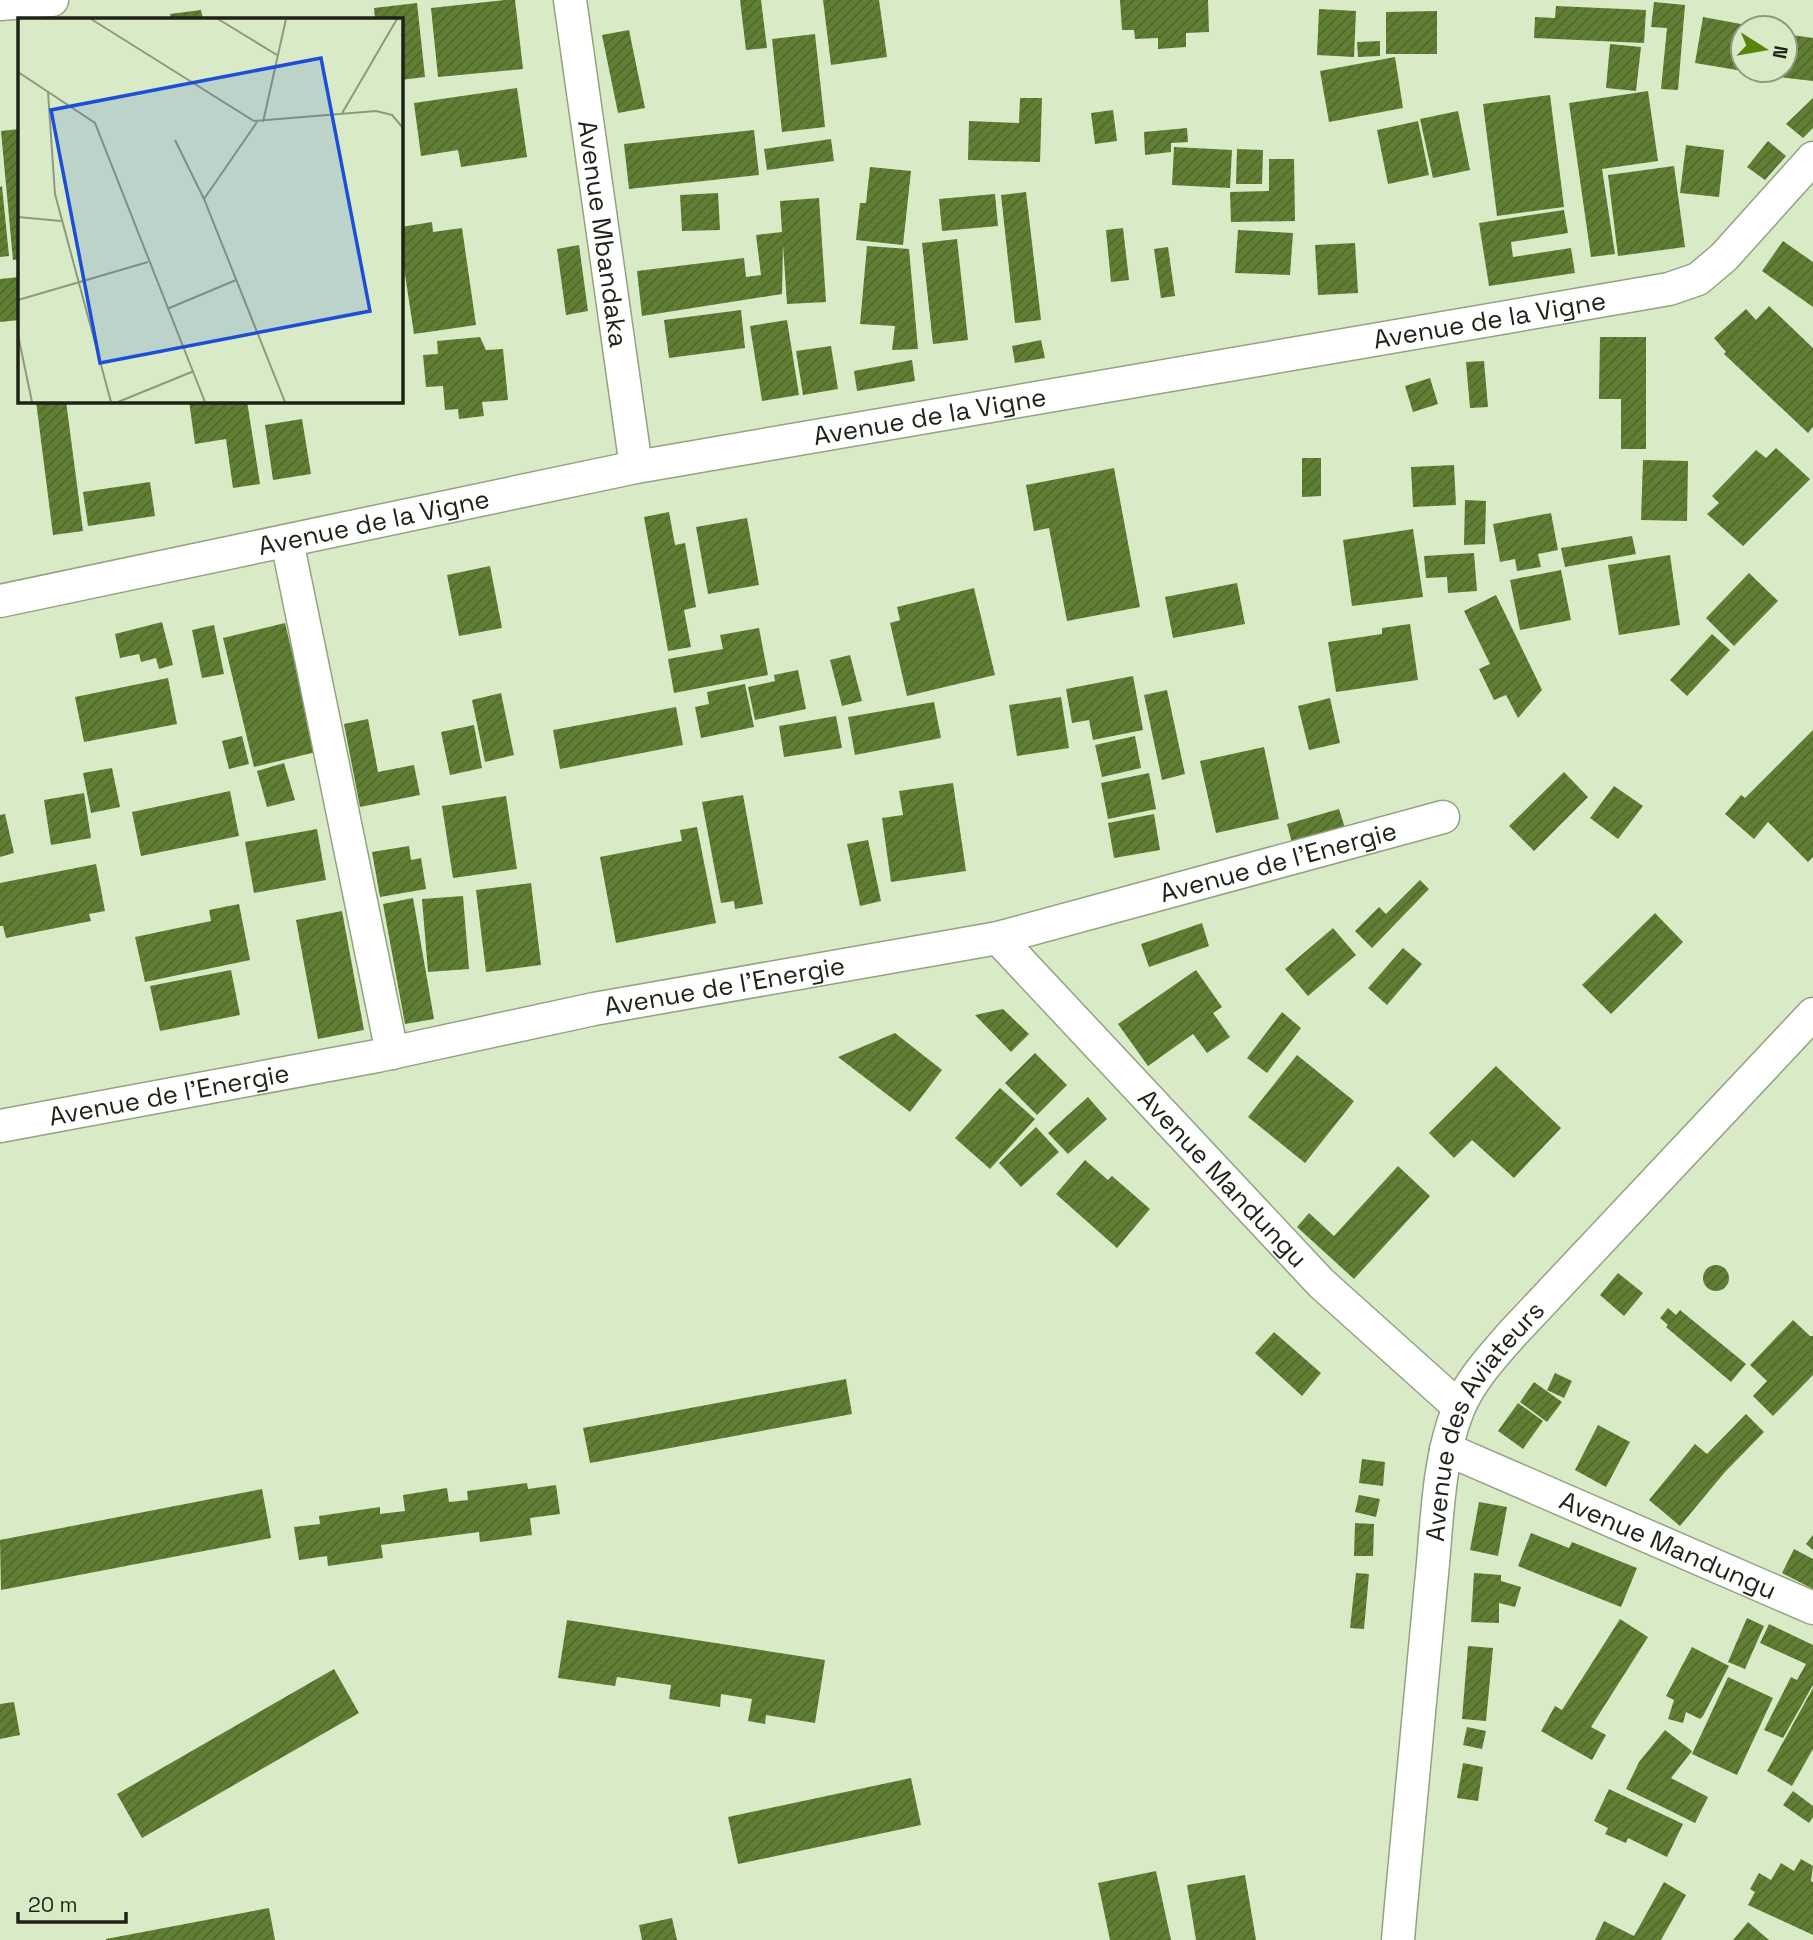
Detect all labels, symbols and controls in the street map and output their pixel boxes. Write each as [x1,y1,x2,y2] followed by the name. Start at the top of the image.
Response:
[1729,14,1799,84] north arrow
[18,18,402,402] inset map
[1767,44,1794,61] text: N
[570,118,636,350] street label: Avenue Mbandaka
[1370,283,1608,357] street label: Avenue de la Vigne
[811,380,1049,453] street label: Avenue de la Vigne
[255,481,493,563] street label: Avenue de la Vigne
[1156,813,1400,910] street label: Avenue de l'Energie
[601,948,848,1024] street label: Avenue de l'Energie
[46,1056,292,1134] street label: Avenue de l'Energie
[1131,1081,1315,1275] street label: Avenue Mandungu
[1418,1293,1552,1543] street label: Avenue des Aviateurs
[1554,1483,1782,1607] street label: Avenue Mandungu
[18,1881,126,1925] scale bar
[28,1891,78,1918] text: 20 m

